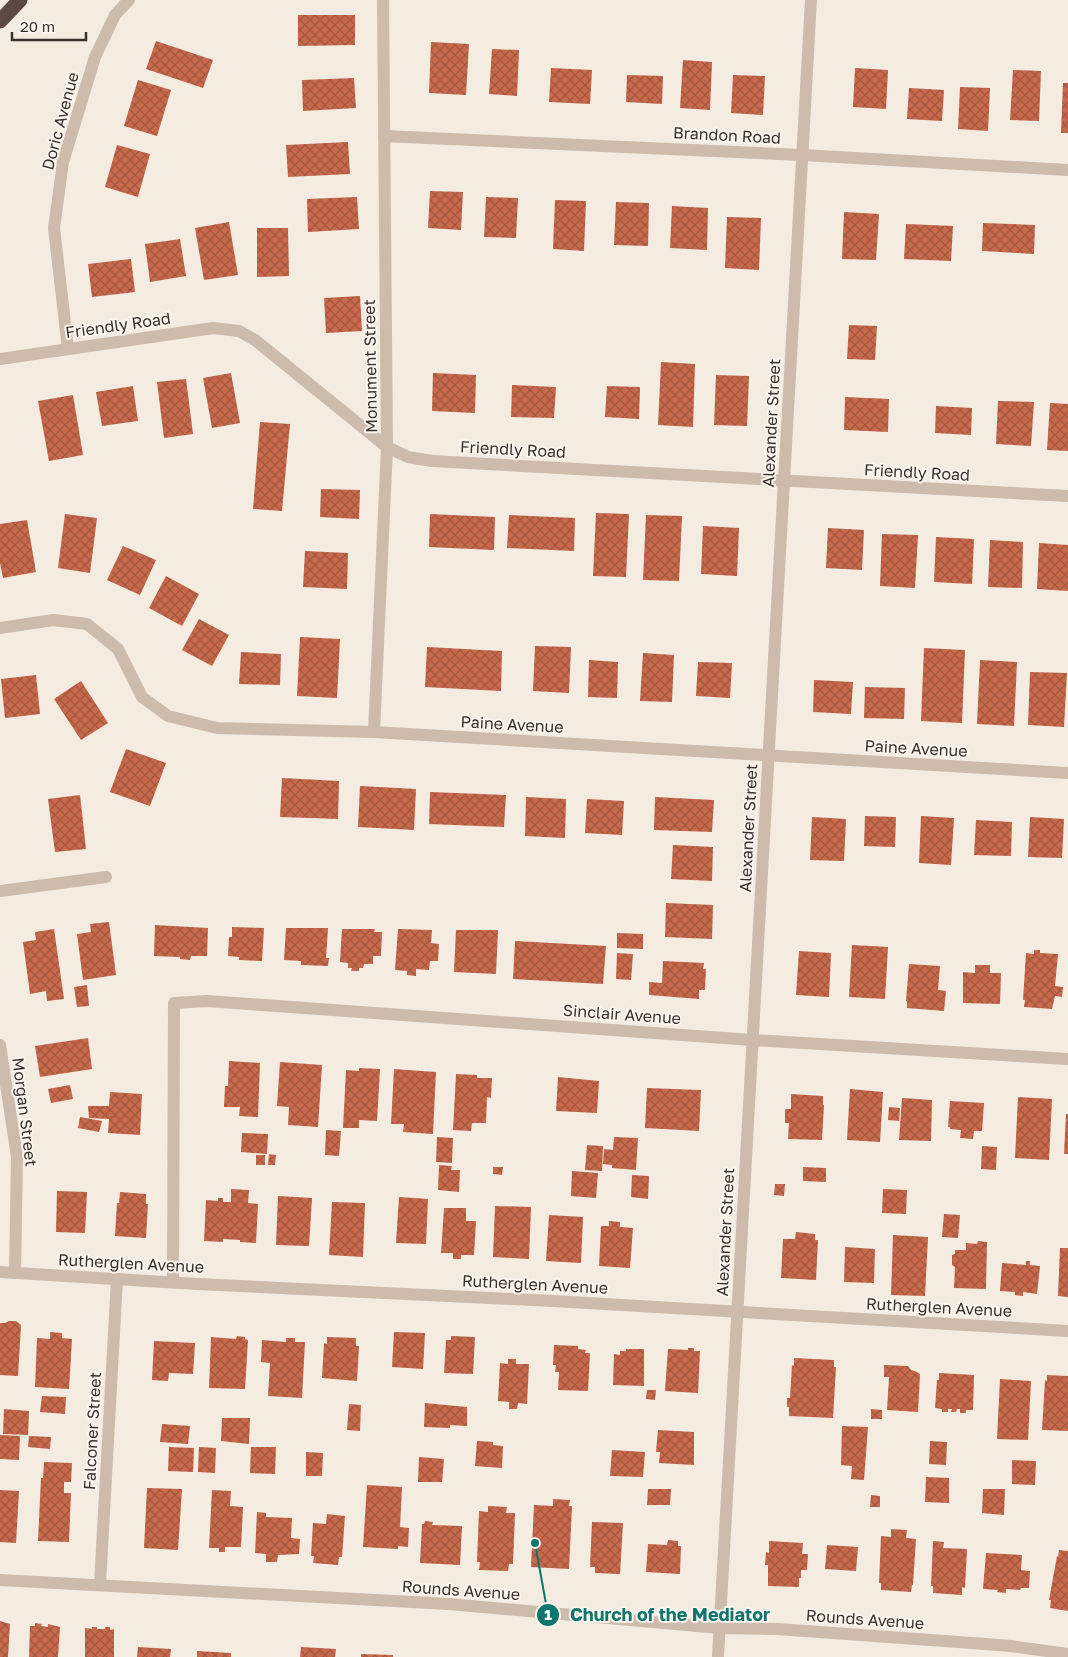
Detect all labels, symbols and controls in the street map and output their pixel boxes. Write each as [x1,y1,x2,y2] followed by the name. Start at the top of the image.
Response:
[12,10,86,42] scale bar
[20,17,55,35] text: 20 m
[37,70,83,172] street label: Doric Avenue
[672,122,782,148] street label: Brandon Road
[359,299,381,433] street label: Monument Street
[64,308,172,342] street label: Friendly Road
[758,358,784,488] street label: Alexander Street
[460,436,566,462] street label: Friendly Road
[864,459,970,485] street label: Friendly Road
[460,711,564,737] street label: Paine Avenue
[864,735,968,761] street label: Paine Avenue
[735,763,761,893] street label: Alexander Street
[562,1000,682,1028] street label: Sinclair Avenue
[8,1056,42,1168] street label: Morgan Street
[712,1167,738,1297] street label: Alexander Street
[57,1249,205,1277] street label: Rutherglen Avenue
[461,1270,609,1298] street label: Rutherglen Avenue
[865,1293,1013,1321] street label: Rutherglen Avenue
[79,1371,105,1491] street label: Falconer Street
[401,1576,521,1604] street label: Rounds Avenue
[535,1599,780,1632] callout: Church of the Mediator
[570,1603,770,1625] text: Church of the Mediator
[544,1605,552,1623] text: 1
[805,1605,925,1633] street label: Rounds Avenue

